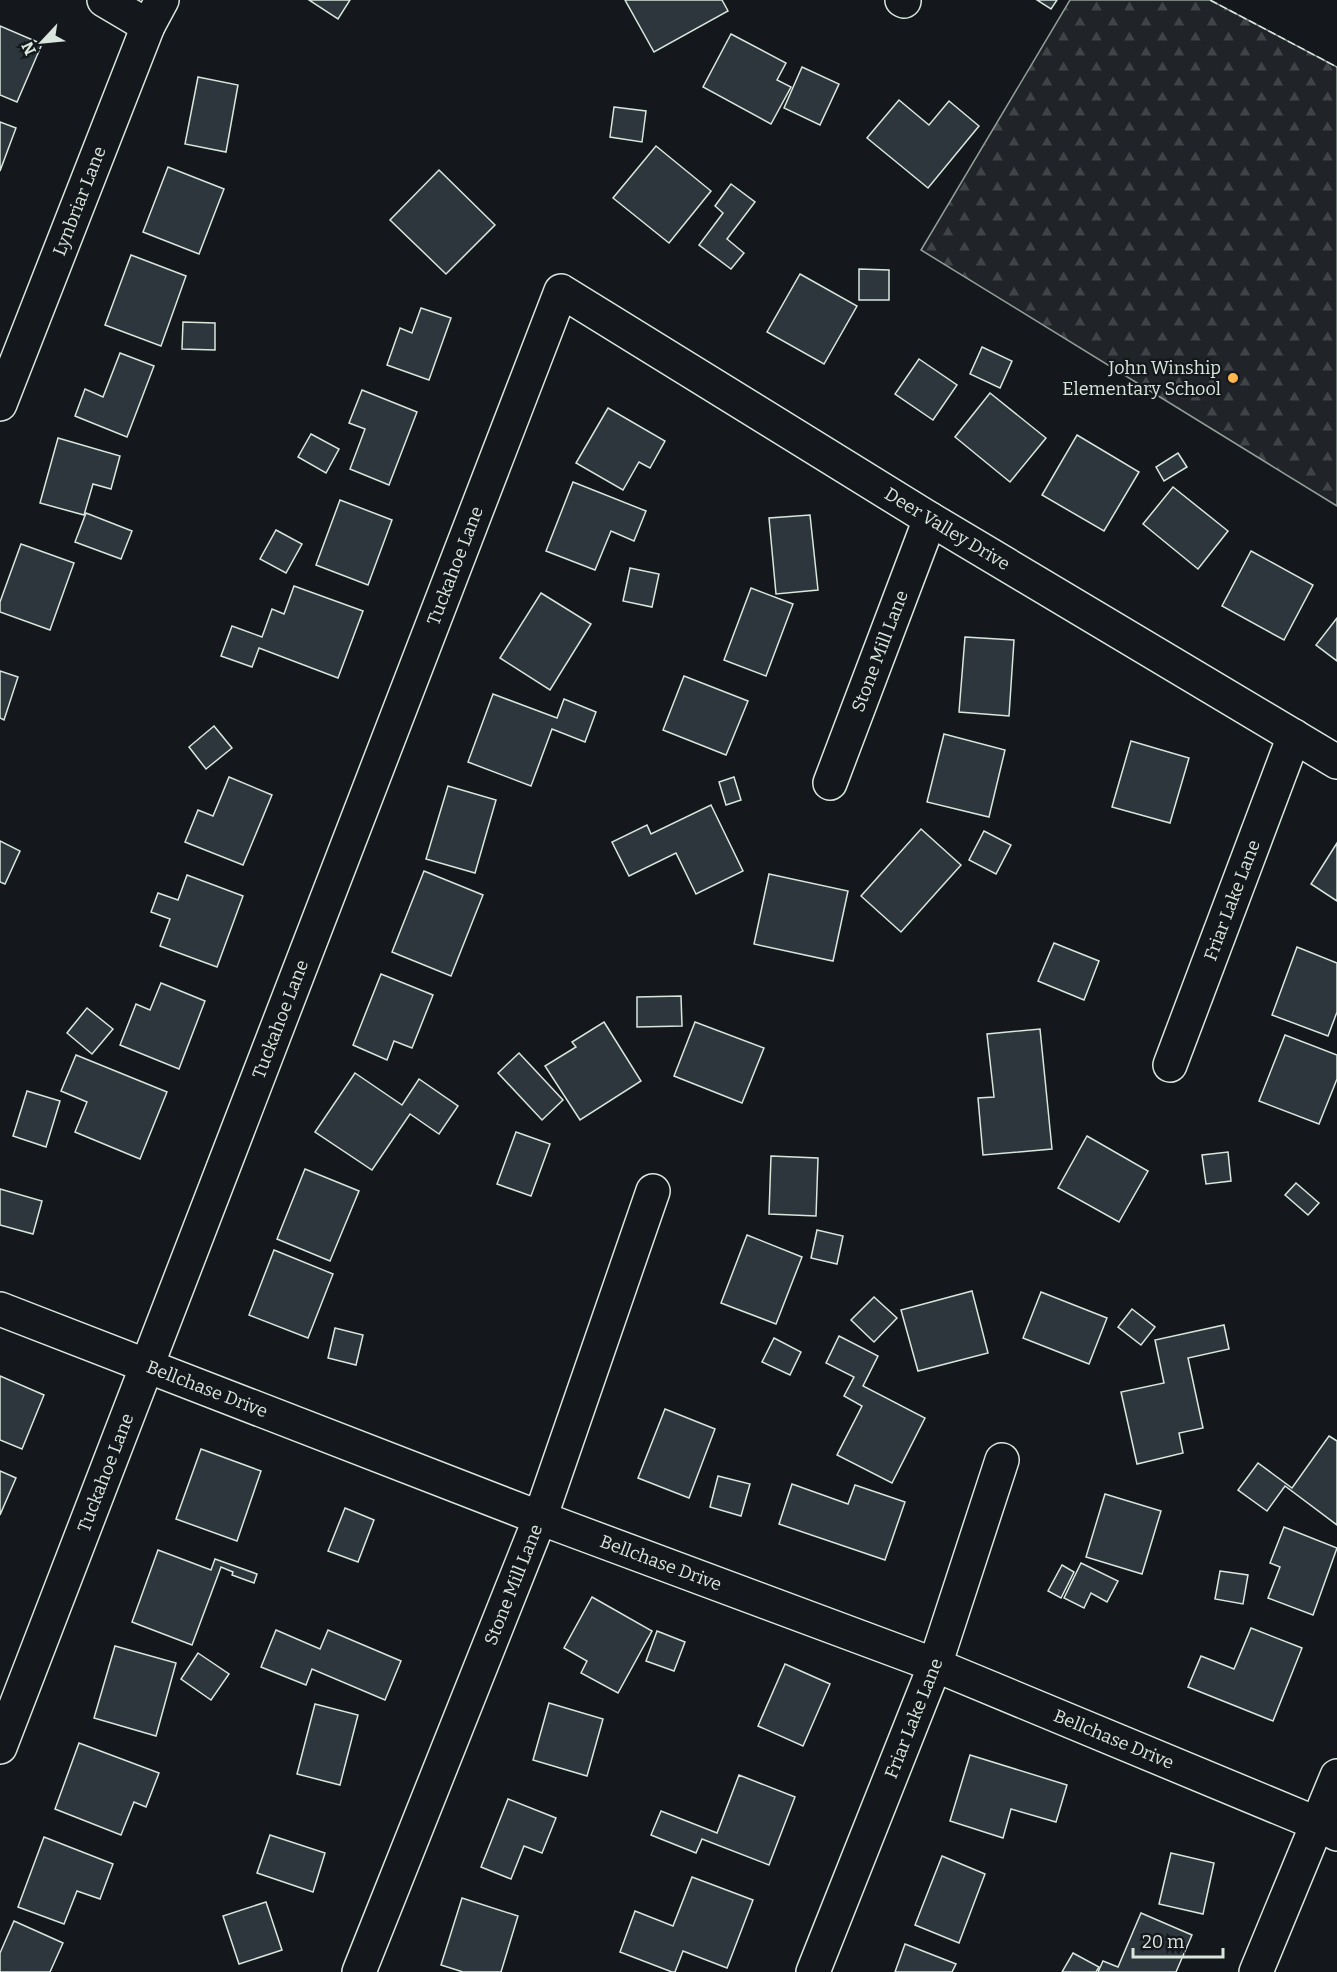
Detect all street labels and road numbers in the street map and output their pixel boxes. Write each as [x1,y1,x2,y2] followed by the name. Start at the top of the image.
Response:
[48,143,111,259] street label: Lynbriar Lane
[881,483,1014,575] street label: Deer Valley Drive
[422,503,488,628] street label: Tuckahoe Lane
[847,587,913,715] street label: Stone Mill Lane
[1199,837,1265,964] street label: Friar Lake Lane
[248,957,313,1082] street label: Tuckahoe Lane
[143,1356,271,1423] street label: Bellchase Drive
[73,1410,139,1535] street label: Tuckahoe Lane
[479,1521,547,1648] street label: Stone Mill Lane
[597,1530,725,1596] street label: Bellchase Drive
[880,1655,947,1782] street label: Friar Lake Lane
[1050,1704,1177,1774] street label: Bellchase Drive

